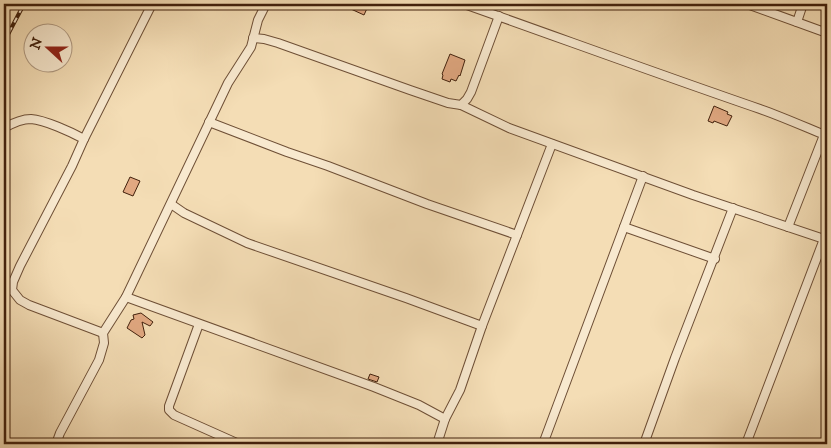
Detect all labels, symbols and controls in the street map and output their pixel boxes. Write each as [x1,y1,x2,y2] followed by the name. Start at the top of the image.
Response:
[22,22,72,72] north arrow
[26,35,47,52] text: N

